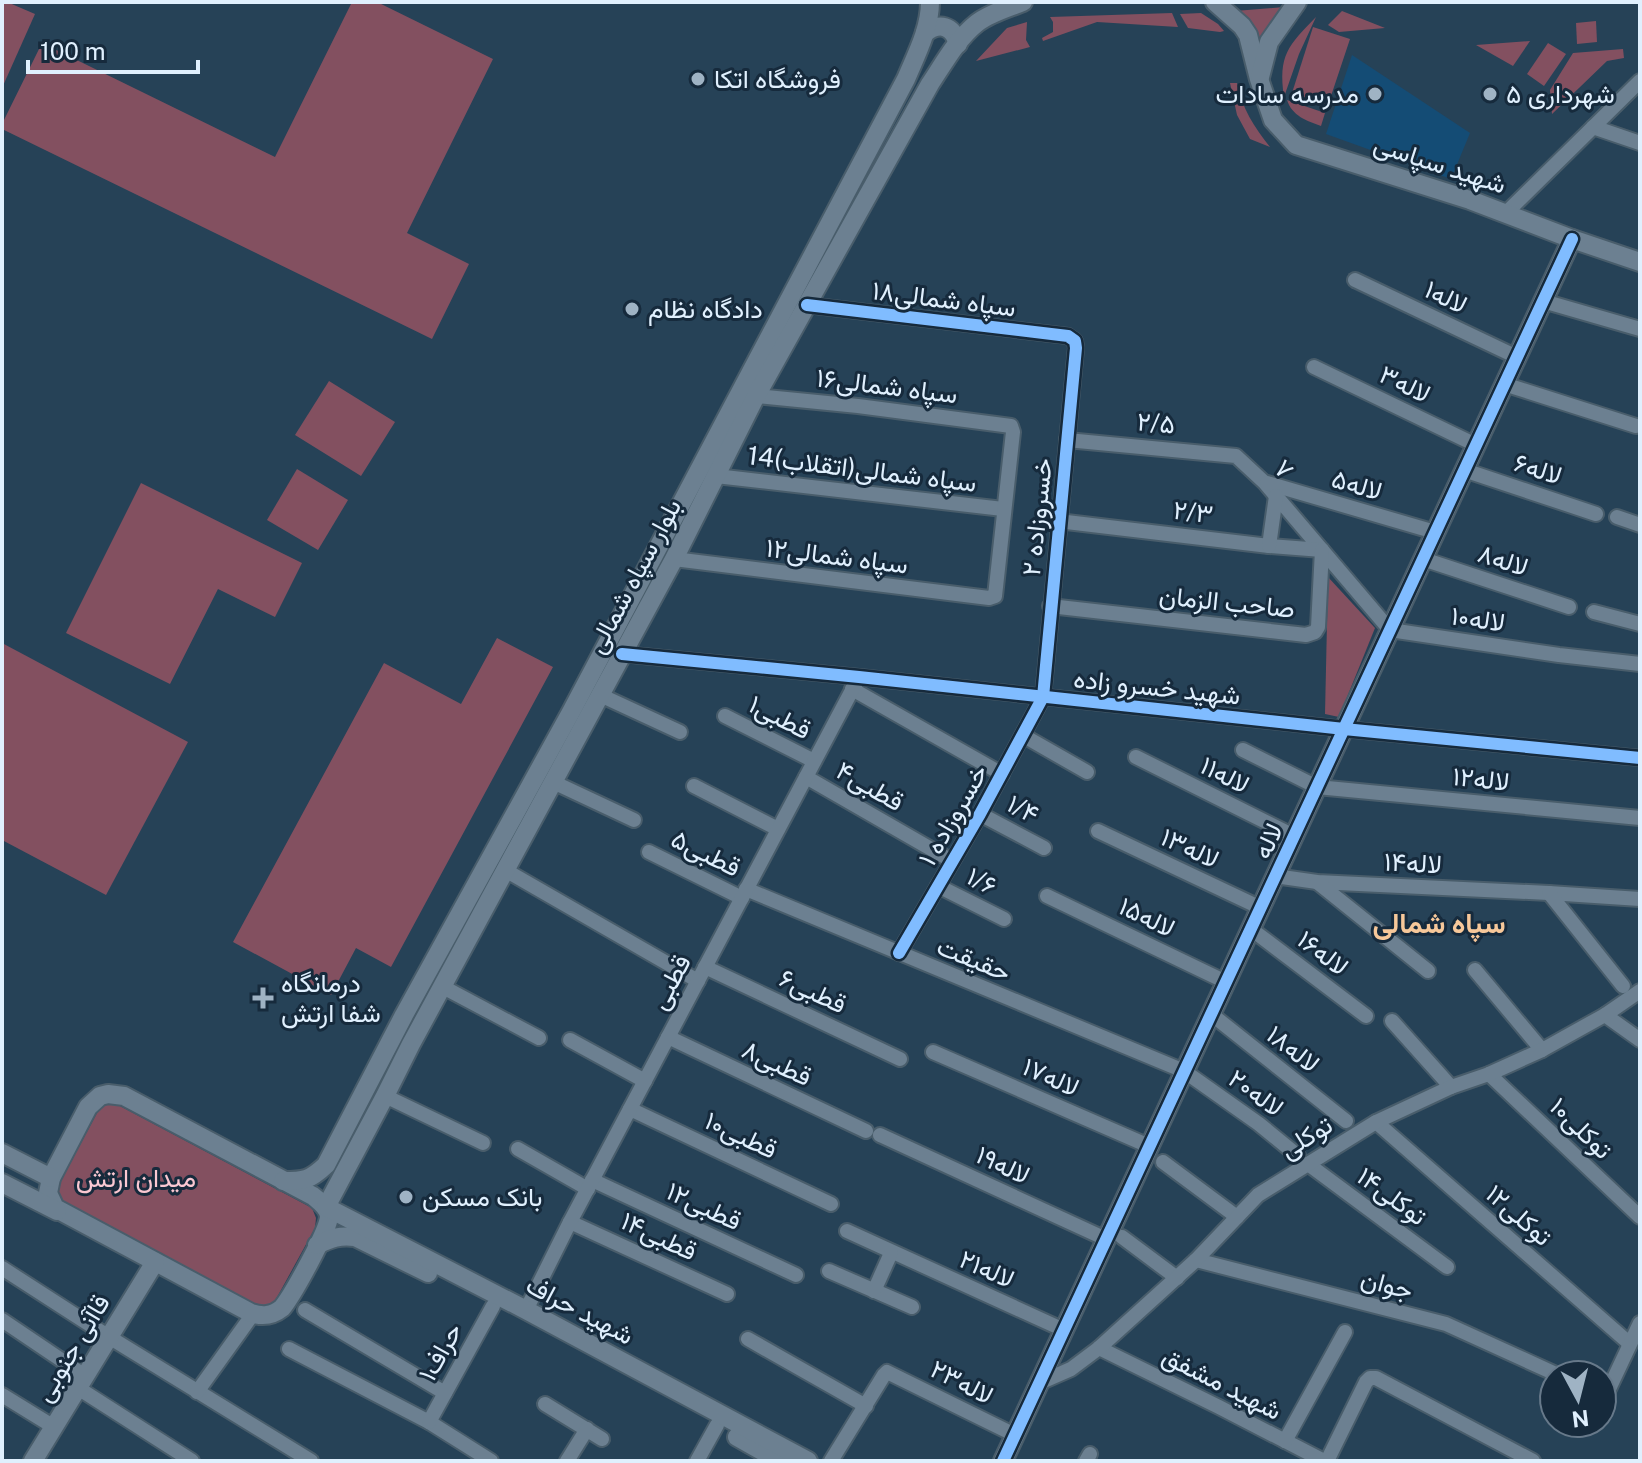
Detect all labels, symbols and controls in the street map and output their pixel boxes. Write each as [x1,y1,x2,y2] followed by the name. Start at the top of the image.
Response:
[28,24,198,74] scale bar
[40,37,106,65] text: 100 m
[714,63,841,95] place label: فروشگاه اتکا
[689,70,707,88] marker: فروشگاه اتکا
[1216,78,1359,110] place label: مدرسه سادات
[1506,78,1615,110] place label: شهرداری ۵
[1366,85,1384,103] marker: مدرسه سادات
[1481,85,1499,103] marker: شهرداری ۵
[1369,128,1510,202] street label: شهید سپاسی
[1420,273,1472,320] street label: ۱لاله
[870,274,1018,326] street label: سپاه شمالی۱۸
[648,293,763,326] place label: دادگاه نظام
[623,300,641,318] marker: دادگاه نظام
[1375,358,1436,409] street label: ۳لاله
[814,361,959,413] street label: سپاه شمالی۱۶
[1136,405,1176,440] street label: ۲/۵
[745,439,978,501] street label: 14سپاه شمالی(اتقلاب)
[1510,446,1566,491] street label: ۶لاله
[1268,452,1301,485] street label: ۷
[1015,457,1059,577] street label: خسروزاده ۲
[1328,463,1386,506] street label: لاله۵
[580,493,690,660] street label: بلوار سپاه شمالی
[1171,494,1215,529] street label: ۲/۳
[764,531,910,583] street label: سپاه شمالی۱۲
[1474,537,1532,582] street label: لاله۸
[1158,579,1296,625] street label: صاحب الزمان
[1449,599,1507,638] street label: لاله۱۰
[1072,662,1242,712] street label: شهید خسرو زاده
[744,688,816,746] street label: قطبی۱
[1196,749,1255,800] street label: لاله۱۱
[831,754,909,818] street label: قطبی۴
[911,758,995,872] street label: خسروزاده ۱
[1451,760,1511,797] street label: لاله۱۲
[1002,787,1044,830] street label: ۱/۴
[1246,818,1289,864] street label: لاله
[1156,821,1224,874] street label: لاله۱۳
[666,823,746,883] street label: قطبی۵
[1383,846,1443,880] street label: لاله۱۴
[962,860,1002,901] street label: ۱/۶
[1114,890,1180,943] street label: لاله۱۵
[1372,906,1506,943] district label: سپاه شمالی
[1292,923,1355,982] street label: لاله۱۶
[933,930,1016,987] street label: حقیقت
[642,949,698,1015] street label: قطبی
[774,962,852,1020] street label: قطبی۶
[281,967,381,1029] place label: درمانگاه شفا ارتش
[252,987,274,1009] marker: درمانگاه شفا ارتش
[1261,1018,1326,1079] street label: لاله۱۸
[737,1033,817,1093] street label: قطبی۸
[1018,1050,1084,1103] street label: لاله۱۷
[1223,1062,1290,1123] street label: لاله۲۰
[1543,1091,1619,1165] street label: ۱۰توکلی
[700,1104,782,1166] street label: قطبی۱۰
[1274,1109,1338,1165] street label: توکلی
[971,1139,1035,1190] street label: لاله۱۹
[1351,1160,1433,1232] street label: توکلی۱۴
[76,1162,196,1194] park label: میدان ارتش
[662,1175,746,1237] street label: قطبی۱۲
[1479,1178,1559,1252] street label: توکلی۱۲
[422,1181,543,1213] place label: بانک مسکن
[397,1188,415,1206] marker: بانک مسکن
[616,1205,702,1267] street label: قطبی۱۴
[955,1243,1019,1294] street label: لاله۲۱
[1357,1262,1417,1306] street label: جوان
[521,1268,639,1352] street label: شهید حراف
[27,1288,117,1408] street label: قاآنی جنوبی
[411,1317,469,1387] street label: حراف۱
[1157,1339,1287,1427] street label: شهید مشفق
[926,1353,999,1410] street label: لاله۲۳
[1538,1359,1618,1439] north arrow
[1570,1405,1591,1433] text: N

